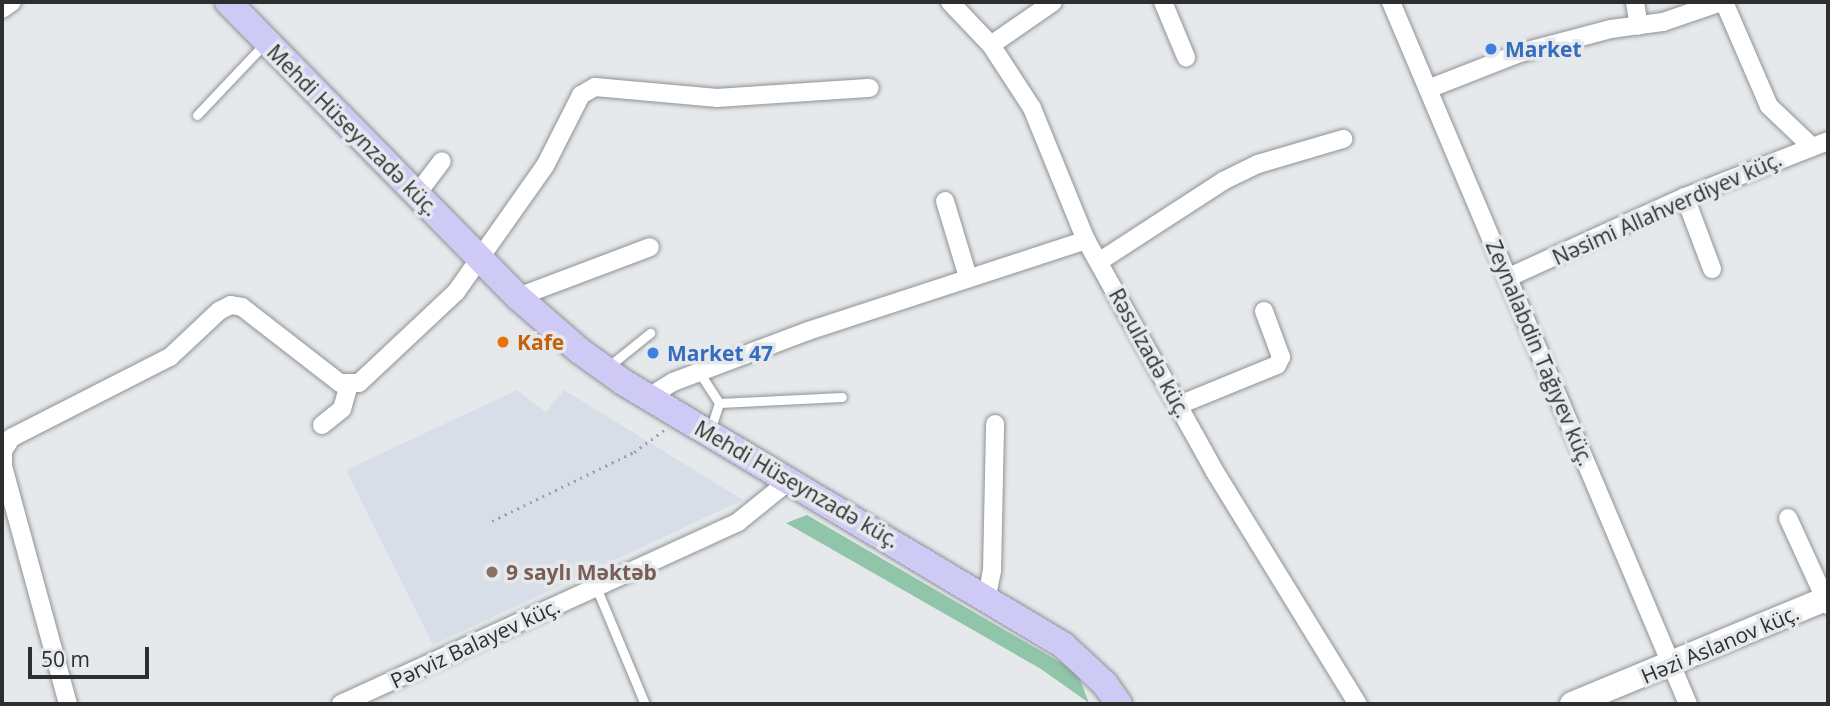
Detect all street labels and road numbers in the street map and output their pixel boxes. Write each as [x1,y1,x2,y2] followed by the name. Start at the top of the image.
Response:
[262,39,444,221] street label: Mehdi Hüseynzadə küç.
[1548,146,1786,270] street label: Nəsimi Allahverdiyev küç.
[1481,236,1599,470] street label: Zeynalabdin Tağıyev küç.
[1104,284,1196,422] street label: Rəsulzadə küç.
[690,415,904,553] street label: Mehdi Hüseynzadə küç.
[386,593,564,693] street label: Pərviz Balayev küç.
[1637,599,1803,689] street label: Həzi Aslanov küç.

